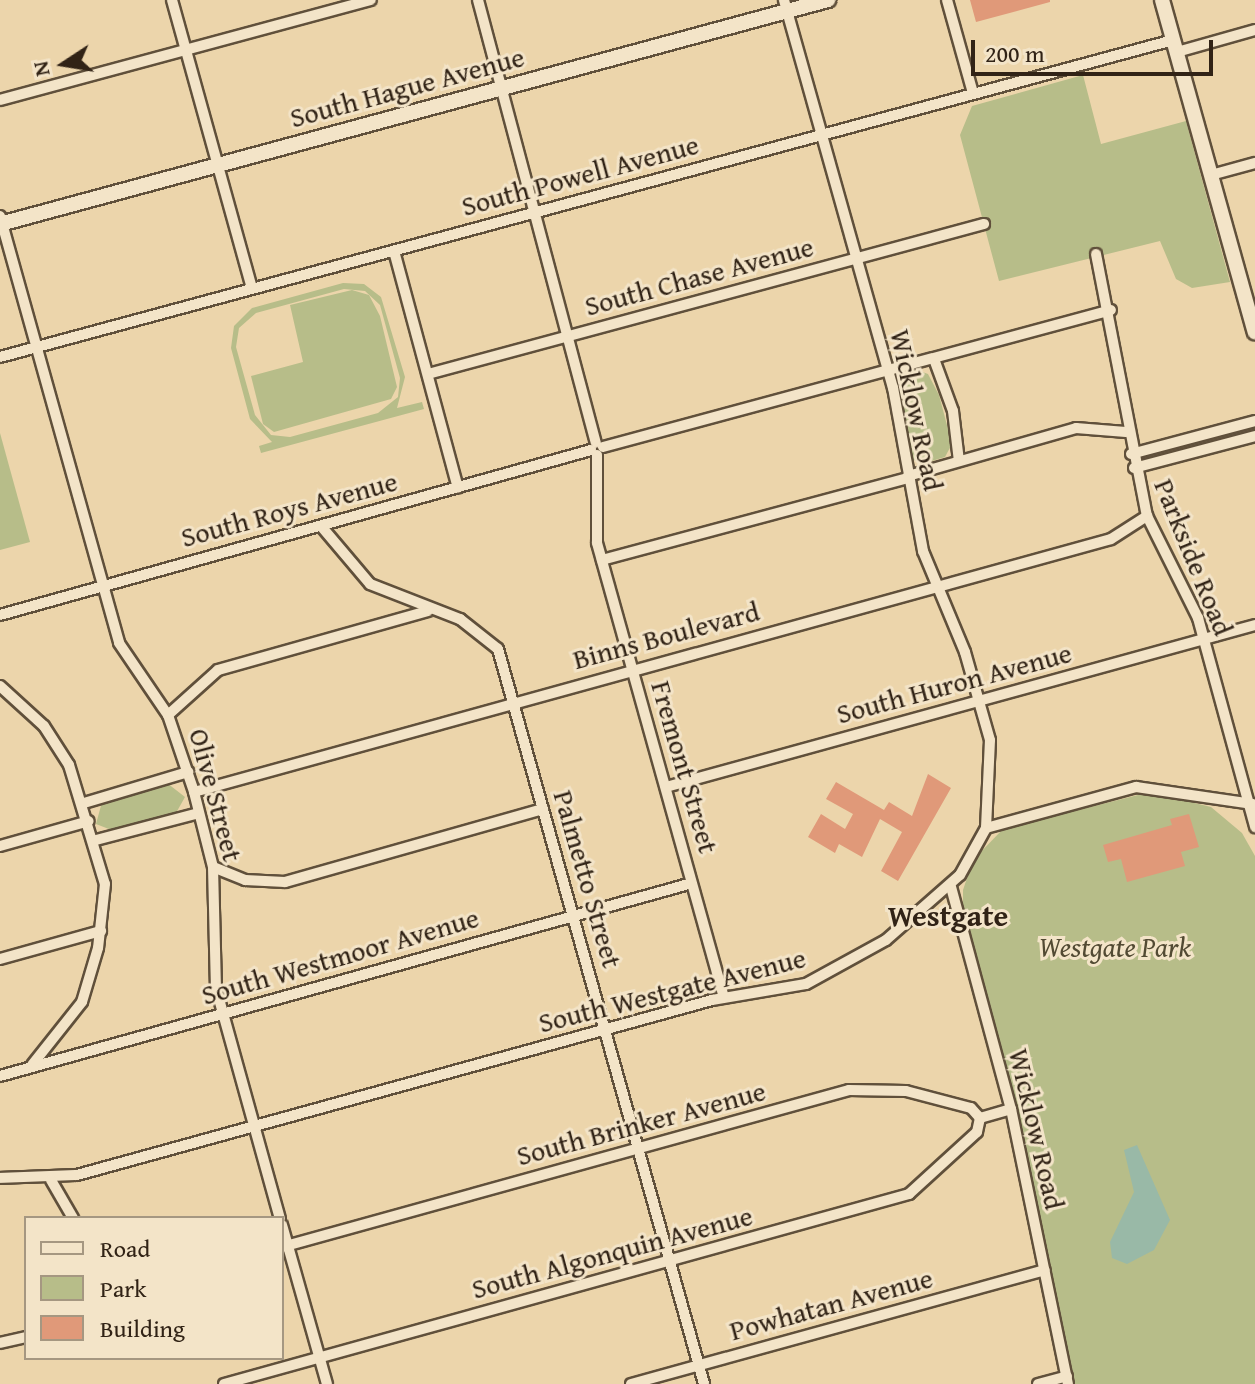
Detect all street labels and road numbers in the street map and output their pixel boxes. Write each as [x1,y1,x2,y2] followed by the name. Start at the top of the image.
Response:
[286,40,528,134] street label: South Hague Avenue
[458,127,702,223] street label: South Powell Avenue
[581,229,817,323] street label: South Chase Avenue
[883,326,951,494] street label: Wicklow Road
[177,464,401,554] street label: South Roys Avenue
[1147,474,1241,640] street label: Parkside Road
[569,594,763,676] street label: Binns Boulevard
[833,635,1075,731] street label: South Huron Avenue
[644,677,726,857] street label: Fremont Street
[182,725,250,865] street label: Olive Street
[547,786,629,972] street label: Palmetto Street
[197,900,483,1012] street label: South Westmoor Avenue
[535,941,809,1039] street label: South Westgate Avenue
[1002,1045,1072,1213] street label: Wicklow Road
[513,1074,769,1172] street label: South Brinker Avenue
[468,1198,756,1306] street label: South Algonquin Avenue
[726,1261,936,1347] street label: Powhatan Avenue

